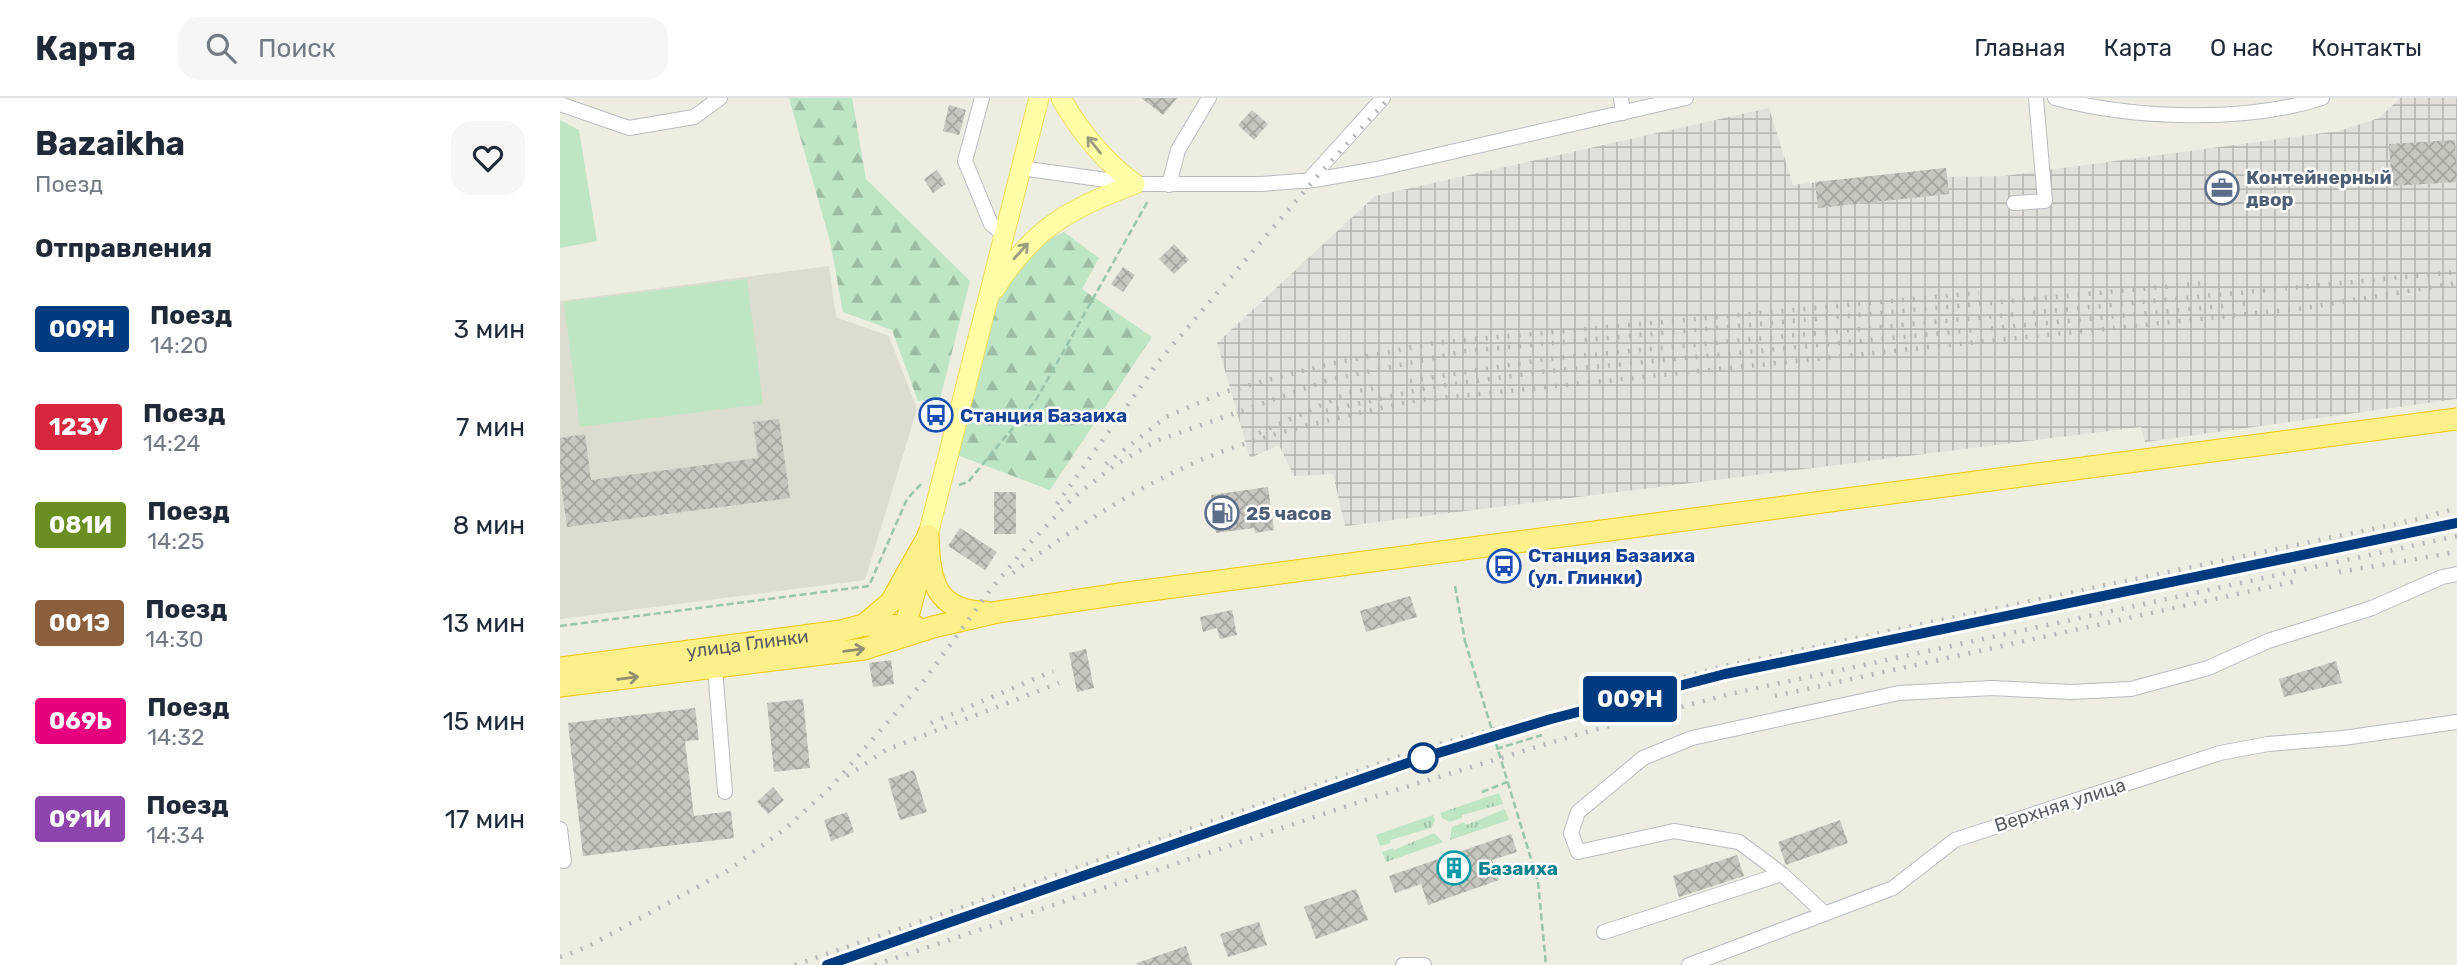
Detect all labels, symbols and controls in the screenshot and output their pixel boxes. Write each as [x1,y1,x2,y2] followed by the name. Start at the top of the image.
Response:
[178,17,668,80] search box
[35,29,136,68] text: Карта
[202,29,240,67] icon: search
[258,33,336,64] text: Поиск
[1974,34,2066,62] text: Главная
[2104,34,2172,62] text: Карта
[2210,34,2273,62] text: О нас
[2311,34,2422,62] text: Контакты
[451,121,525,195] button: heart
[35,124,185,163] text: Bazaikha
[1086,136,1101,154] one-way arrow
[2246,166,2392,211] place label: Контейнерный двор
[2203,169,2241,207] office icon: Контейнерный двор
[35,170,103,198] text: Поезд
[35,233,212,264] text: Отправления
[1013,242,1029,260] one-way arrow
[150,300,232,331] text: Поезд
[454,314,525,345] text: 3 мин
[49,315,115,343] text: 009Н
[150,331,208,359] text: 14:20
[917,396,955,434] bus stop icon: Станция Базаиха
[143,398,225,429] text: Поезд
[960,404,1127,427] place label: Станция Базаиха
[456,412,525,443] text: 7 мин
[49,413,108,441] text: 123У
[143,429,201,457] text: 14:24
[1203,494,1241,532] fuel station icon: 25 часов
[147,496,229,527] text: Поезд
[1246,502,1332,525] place label: 25 часов
[453,510,525,541] text: 8 мин
[49,511,112,539] text: 081И
[147,527,204,555] text: 14:25
[1528,544,1695,589] place label: Станция Базаиха (ул. Глинки)
[1485,547,1523,585] bus stop icon: Станция Базаиха (ул. Глинки)
[145,594,227,625] text: Поезд
[442,608,525,639] text: 13 мин
[49,609,110,637] text: 001Э
[685,624,810,663] street label: улица Глинки
[145,625,204,653] text: 14:30
[842,643,864,656] one-way arrow
[616,672,639,685] one-way arrow
[1581,676,1679,722] line badge: 009Н
[1597,685,1663,713] text: 009Н
[147,692,229,723] text: Поезд
[443,706,525,737] text: 15 мин
[49,707,112,735] text: 069Ь
[147,723,204,751] text: 14:32
[1408,743,1438,773] unlabelled marker
[1992,773,2128,837] street label: Верхняя улица
[146,790,229,821] text: Поезд
[445,804,525,835] text: 17 мин
[49,805,111,833] text: 091И
[146,821,204,849] text: 14:34
[1435,849,1473,887] building icon: Базаиха
[1478,857,1558,880] place label: Базаиха

